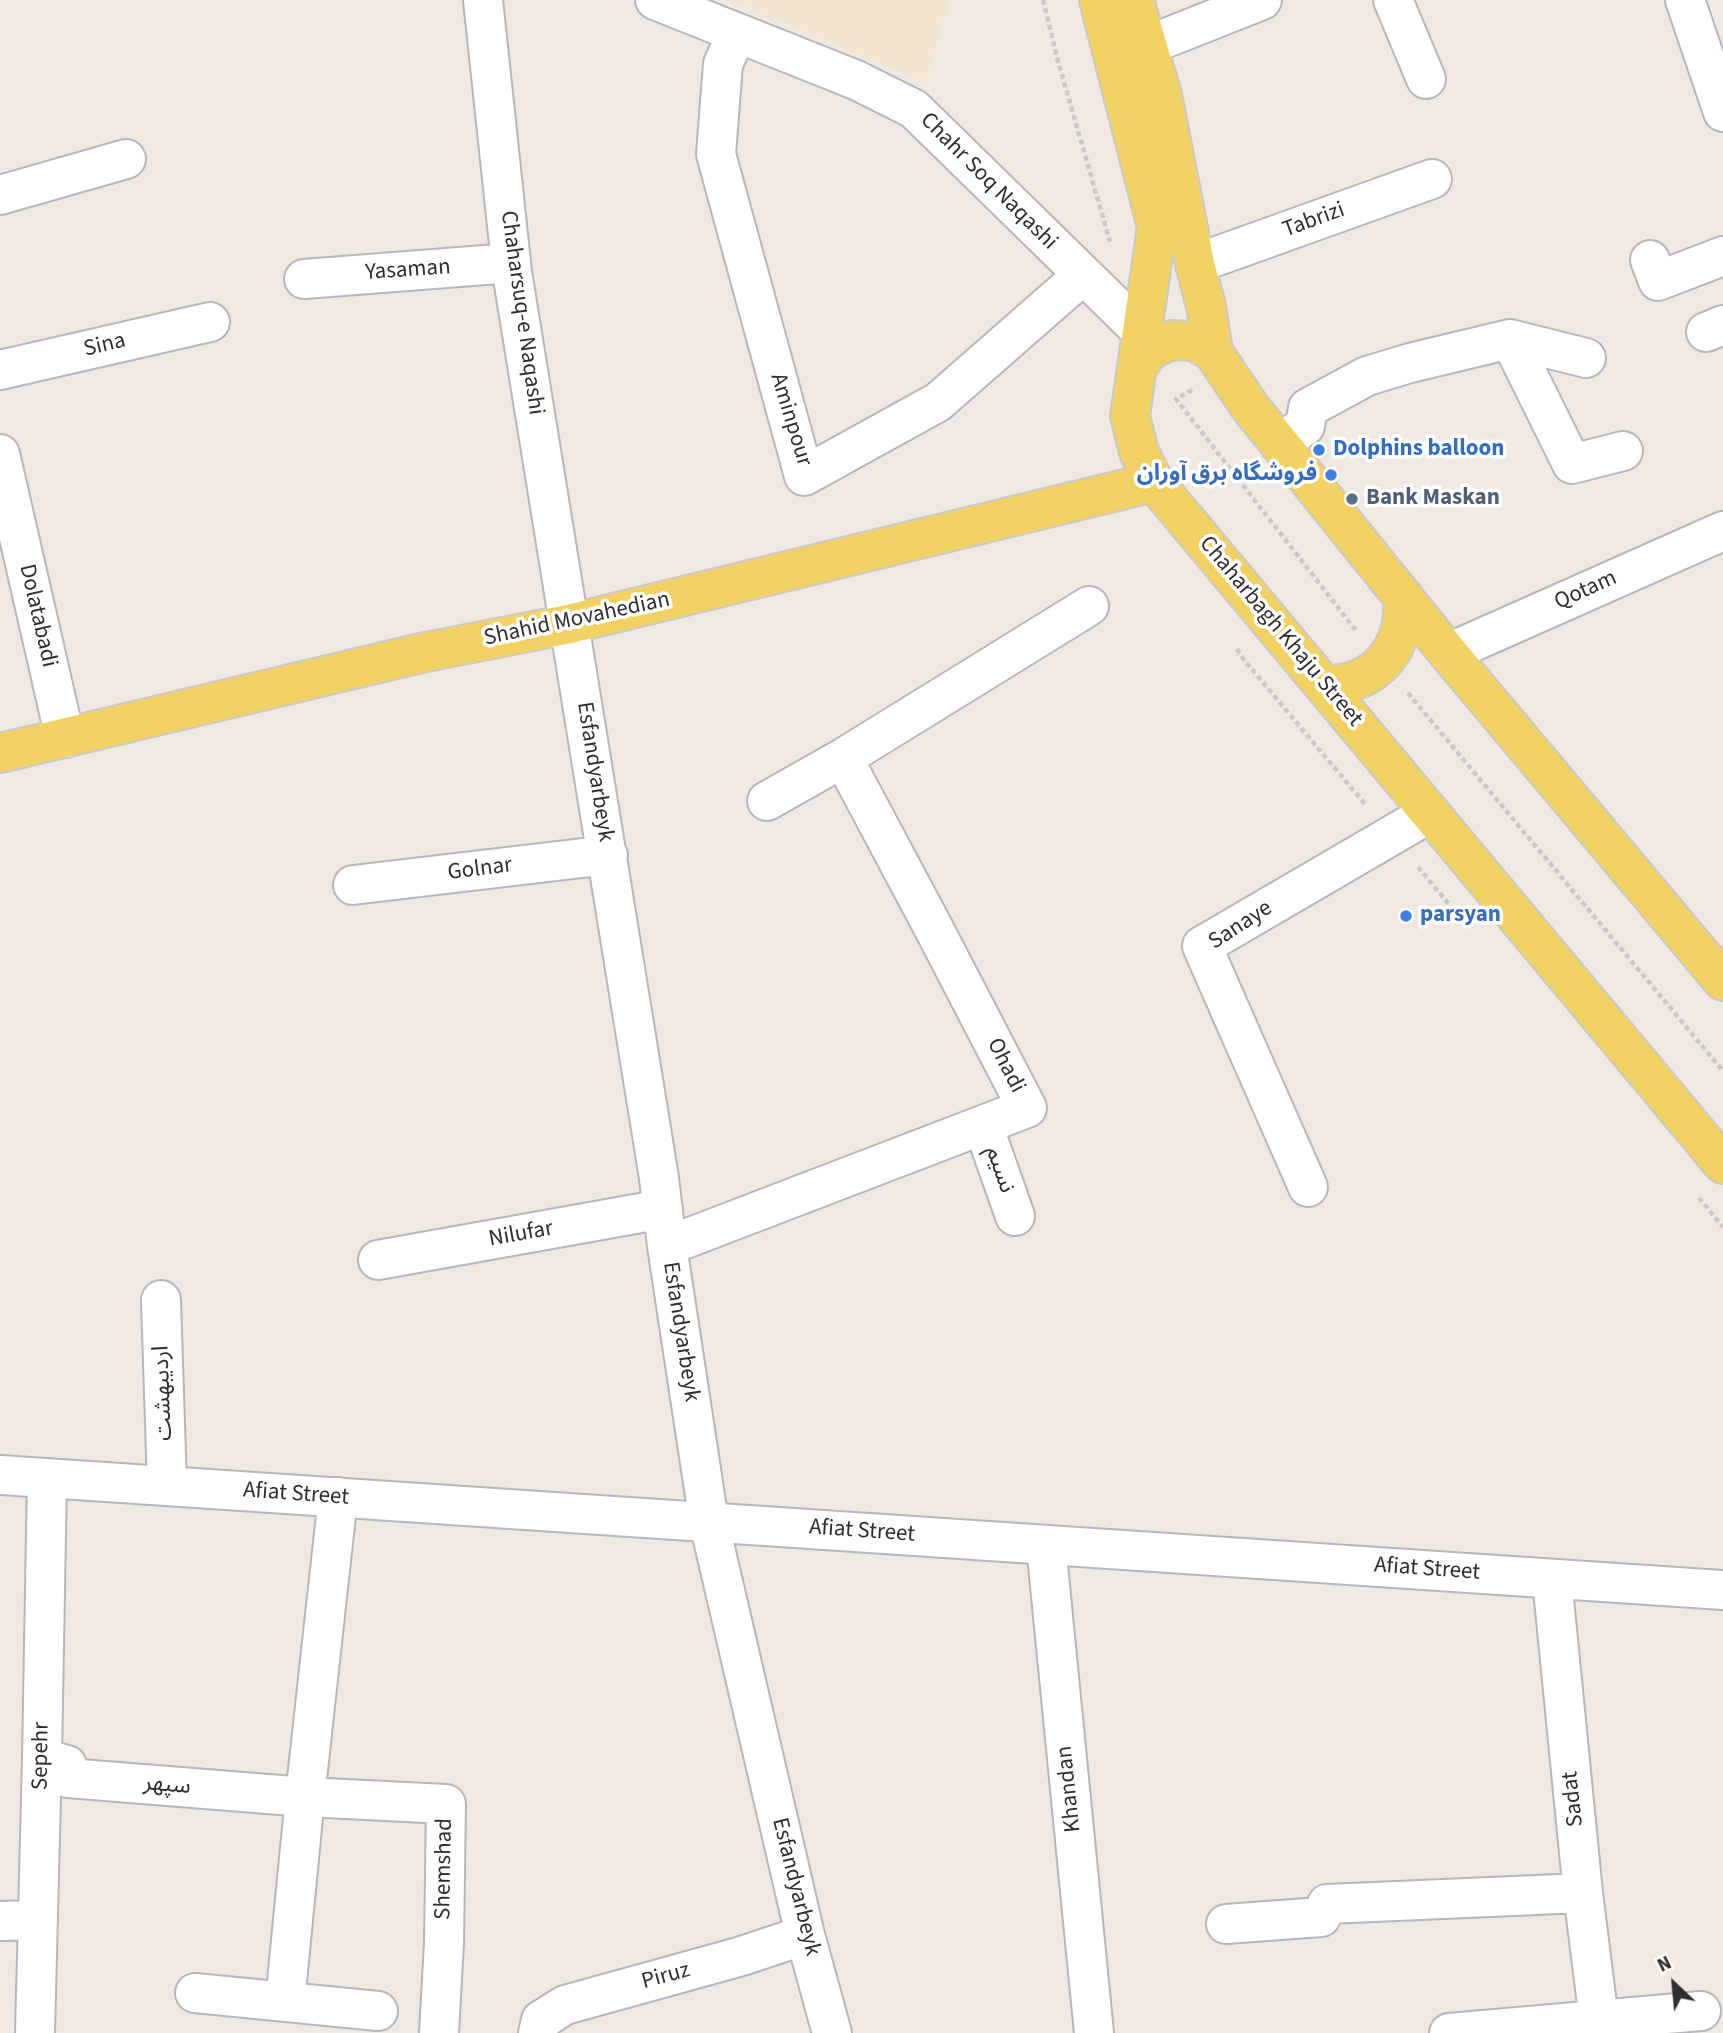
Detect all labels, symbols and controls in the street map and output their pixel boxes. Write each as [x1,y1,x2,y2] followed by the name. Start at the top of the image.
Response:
[914,108,1062,256] street label: Chahr Soq Naqashi
[1279,197,1349,245] street label: Tabrizi
[493,209,549,417] street label: Chaharsuq-e Naqashi
[364,254,452,288] street label: Yasaman
[81,328,129,364] street label: Sina
[763,370,817,470] street label: Aminpour
[1333,436,1504,464] place label: Dolphins balloon
[1311,442,1327,458] marker: Dolphins balloon
[1137,461,1317,489] place label: فروشگاه برق آوران
[1323,467,1339,483] marker: فروشگاه برق آوران
[1366,485,1500,513] place label: Bank Maskan
[1344,491,1360,507] marker: Bank Maskan
[1192,531,1368,733] street label: Chaharbagh Khaju Street
[12,562,62,670] street label: Dolatabadi
[1551,565,1621,617] street label: Qotam
[481,587,673,653] street label: Shahid Movahedian
[569,700,619,844] street label: Esfandyarbeyk
[446,852,514,888] street label: Golnar
[1204,895,1278,957] street label: Sanaye
[1420,902,1501,930] place label: parsyan
[1398,908,1414,924] marker: parsyan
[980,1034,1030,1098] street label: Ohadi
[978,1143,1020,1197] street label: نسیم
[487,1216,555,1254] street label: Nilufar
[655,1260,705,1404] street label: Esfandyarbeyk
[149,1345,179,1441] street label: اردیبهشت
[242,1478,350,1512] street label: Afiat Street
[808,1515,916,1549] street label: Afiat Street
[1373,1553,1481,1587] street label: Afiat Street
[28,1722,56,1790] street label: Sepehr
[1052,1744,1088,1834] street label: Khandan
[142,1770,192,1802] street label: سپهر
[1557,1770,1591,1828] street label: Sadat
[765,1815,825,1959] street label: Esfandyarbeyk
[430,1818,460,1920] street label: Shemshad
[1639,1949,1709,2019] north arrow
[1653,1950,1676,1980] text: N
[639,1957,693,1997] street label: Piruz

